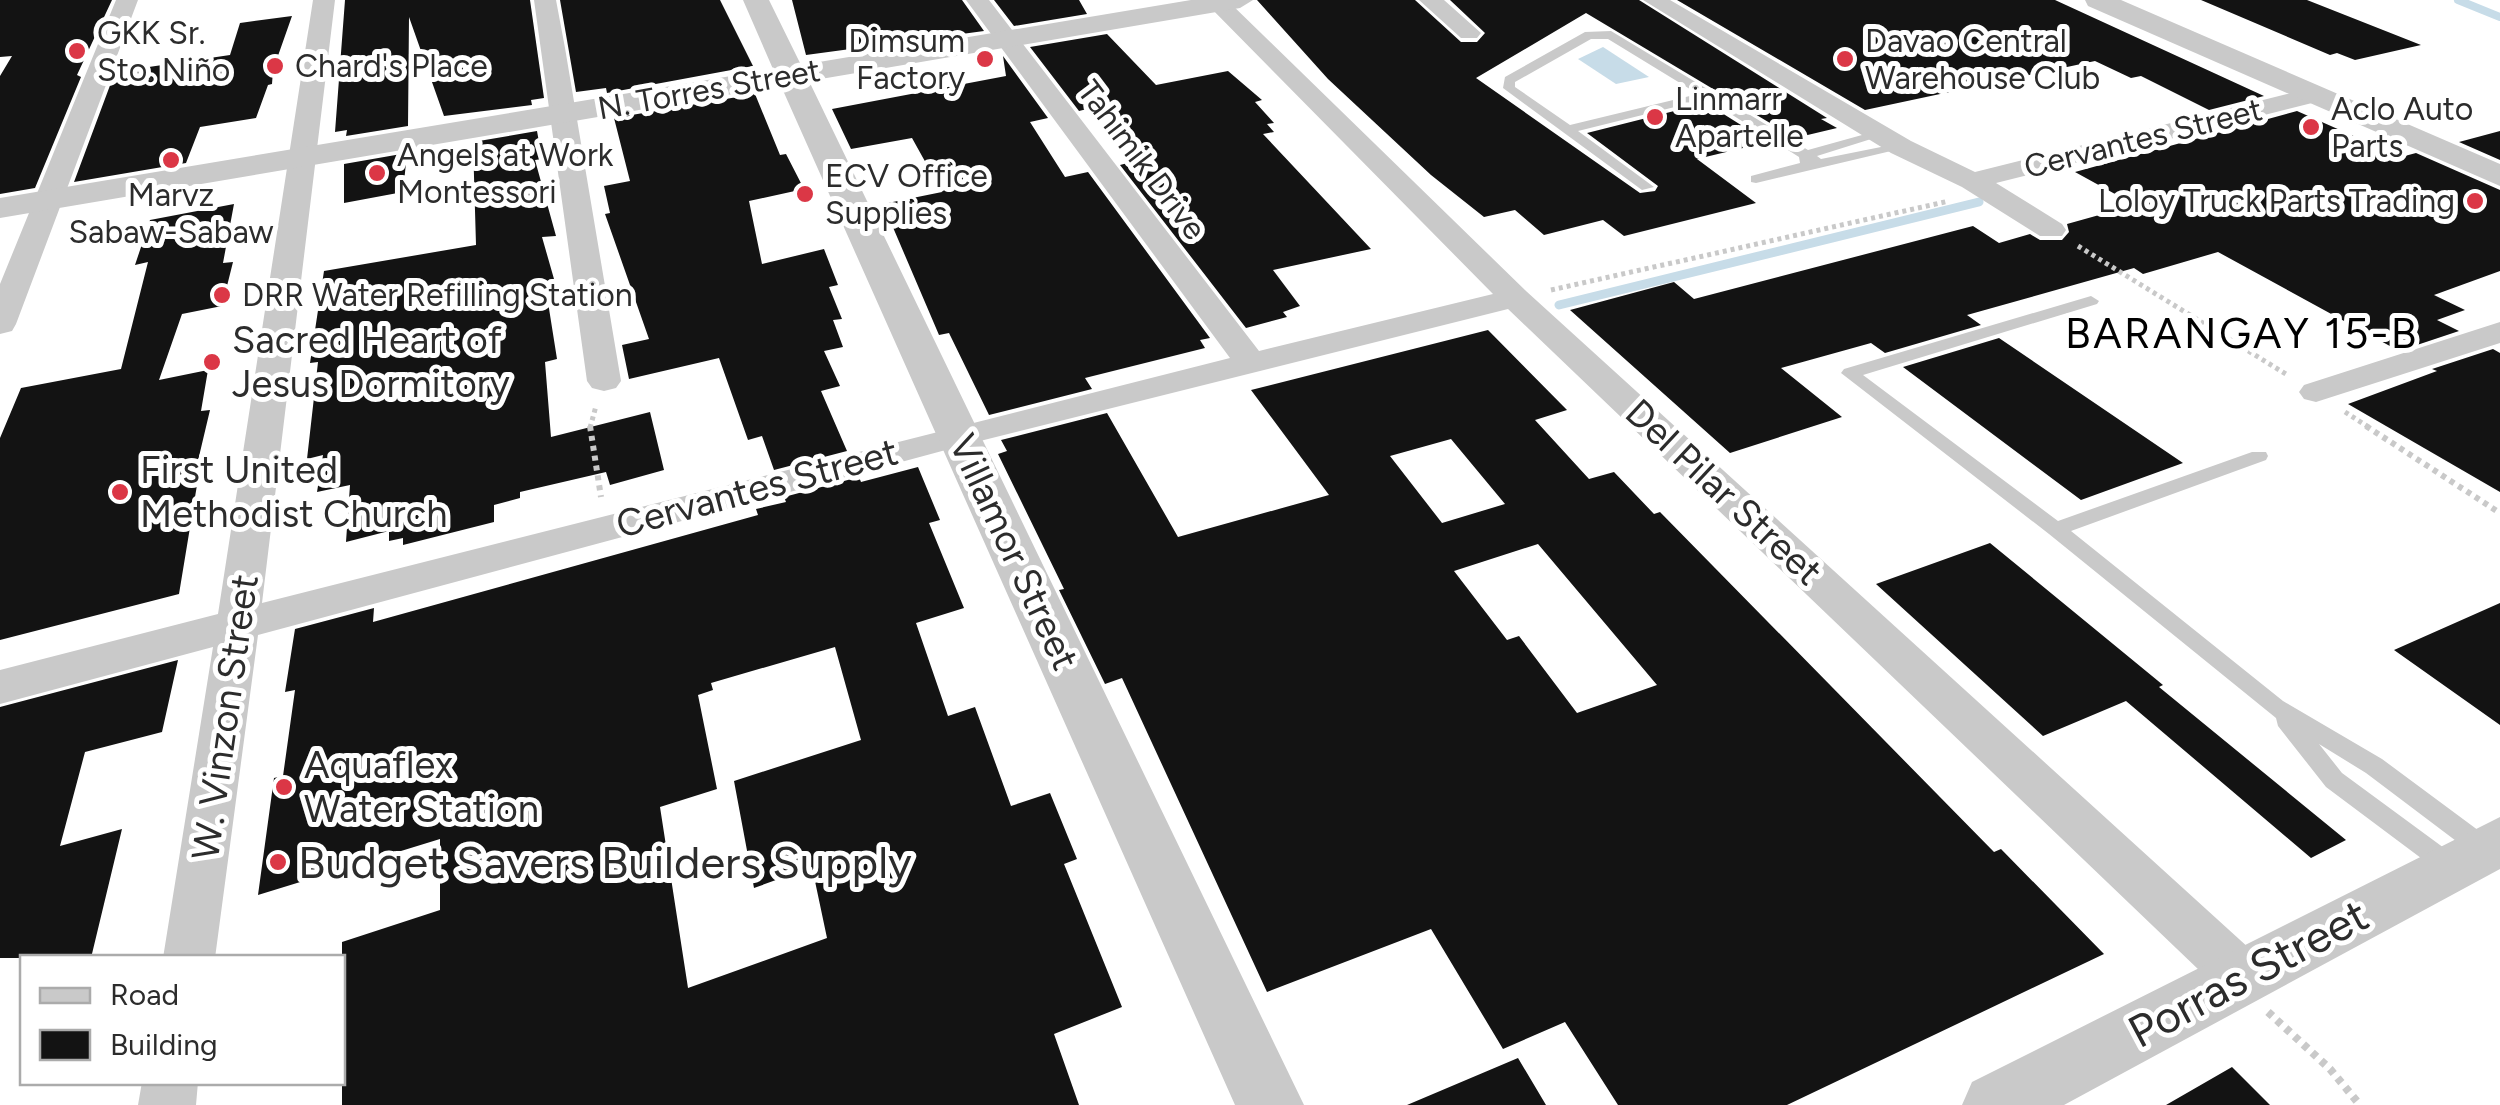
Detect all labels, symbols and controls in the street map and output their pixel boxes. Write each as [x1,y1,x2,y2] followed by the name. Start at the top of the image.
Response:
[97,14,230,89] place label: GKK Sr. Sto. Niño
[848,22,965,97] place label: Dimsum Factory
[1865,22,2100,97] place label: Davao Central Warehouse Club
[66,40,88,62] marker: GKK Sr. Sto. Niño
[295,47,488,85] place label: Chard's Place
[974,48,996,70] marker: Dimsum Factory
[1834,48,1856,70] marker: Davao Central Warehouse Club
[595,51,823,127] street label: N. Torres Street
[264,55,286,77] marker: Chard's Place
[1070,73,1214,247] street label: Tahimik Drive
[1675,80,1804,155] place label: Linmarr Apartelle
[2020,90,2266,186] street label: Cervantes Street
[2331,90,2473,165] place label: Aclo Auto Parts
[1644,106,1666,128] marker: Linmarr Apartelle
[2300,116,2322,138] marker: Aclo Auto Parts
[397,136,614,211] place label: Angels at Work Montessori
[160,149,182,171] marker: Marvz Sabaw-Sabaw
[825,157,988,232] place label: ECV Office Supplies
[366,162,388,184] marker: Angels at Work Montessori
[68,176,274,251] place label: Marvz Sabaw-Sabaw
[2098,182,2455,220] place label: Loloy Truck Parts Trading
[794,183,816,205] marker: ECV Office Supplies
[2464,190,2486,212] marker: Loloy Truck Parts Trading
[242,276,633,314] place label: DRR Water Refilling Station
[211,284,233,306] marker: DRR Water Refilling Station
[2065,308,2419,359] district label: BARANGAY 15-B
[232,317,510,407] place label: Sacred Heart of Jesus Dormitory
[201,351,223,373] marker: Sacred Heart of Jesus Dormitory
[1616,389,1832,595] street label: Del Pilar Street
[939,427,1089,677] street label: Villamor Street
[611,428,903,548] street label: Cervantes Street
[140,447,447,537] place label: First United Methodist Church
[109,481,131,503] marker: First United Methodist Church
[182,571,268,863] street label: W. Vinzon Street
[304,742,539,832] place label: Aquaflex Water Station
[273,776,295,798] marker: Aquaflex Water Station
[298,835,912,889] place label: Budget Savers Builders Supply
[267,851,289,873] marker: Budget Savers Builders Supply
[2119,887,2377,1059] street label: Porras Street
[20,955,345,1085] legend
[110,976,179,1013] text: Road
[110,1026,218,1063] text: Building

